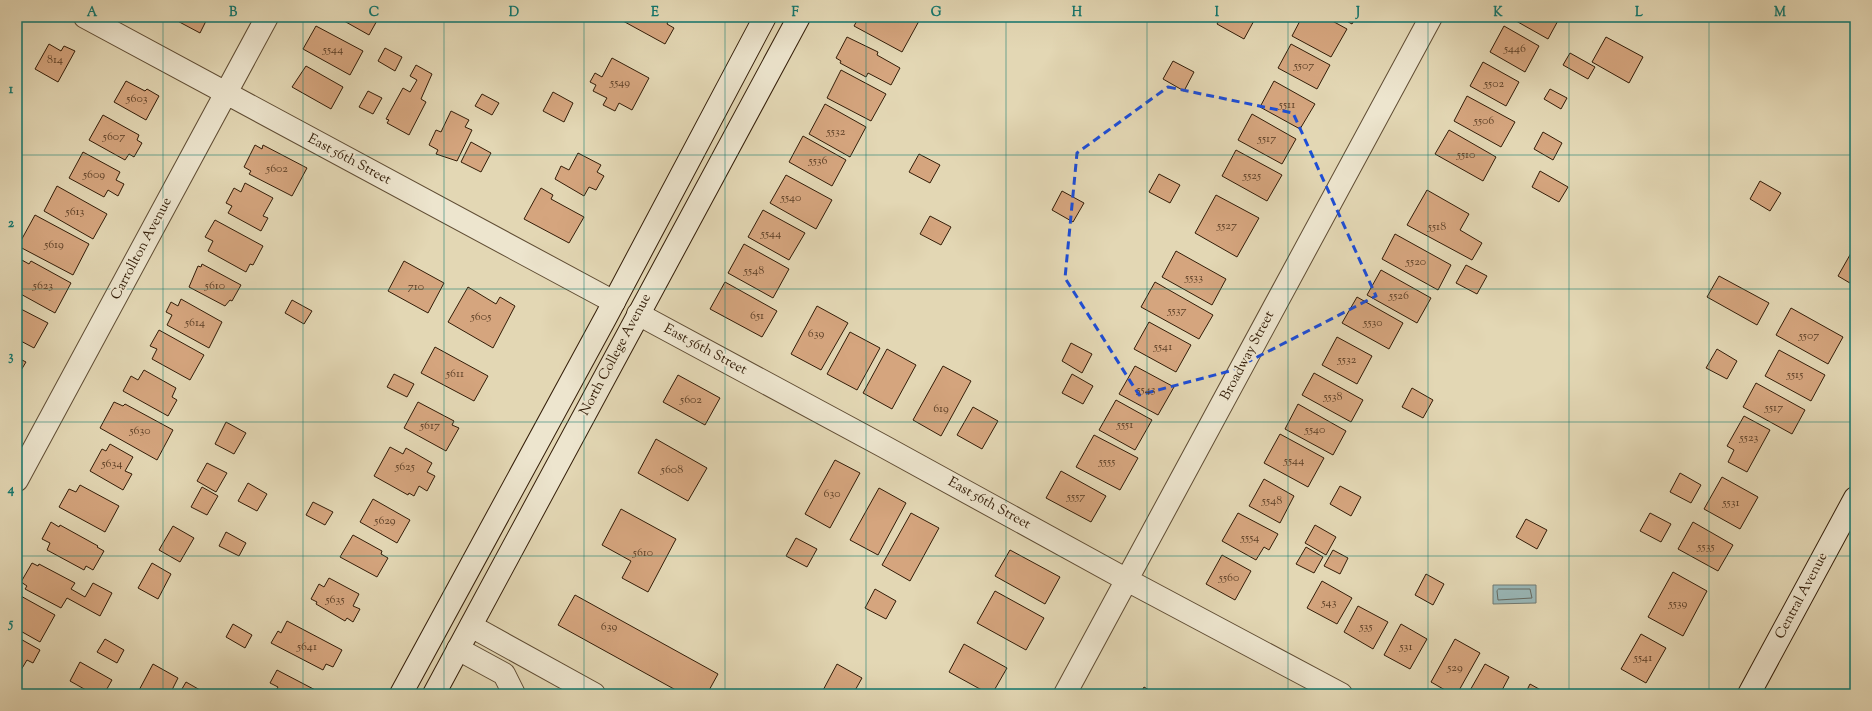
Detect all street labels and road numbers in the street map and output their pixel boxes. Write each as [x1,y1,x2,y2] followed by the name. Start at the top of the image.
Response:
[304,130,394,191] street label: East 56th Street
[107,194,177,304] street label: Carrollton Avenue
[575,290,657,420] street label: North College Avenue
[1216,308,1280,404] street label: Broadway Street
[660,320,750,381] street label: East 56th Street
[944,473,1034,535] street label: East 56th Street
[1771,549,1833,643] street label: Central Avenue

